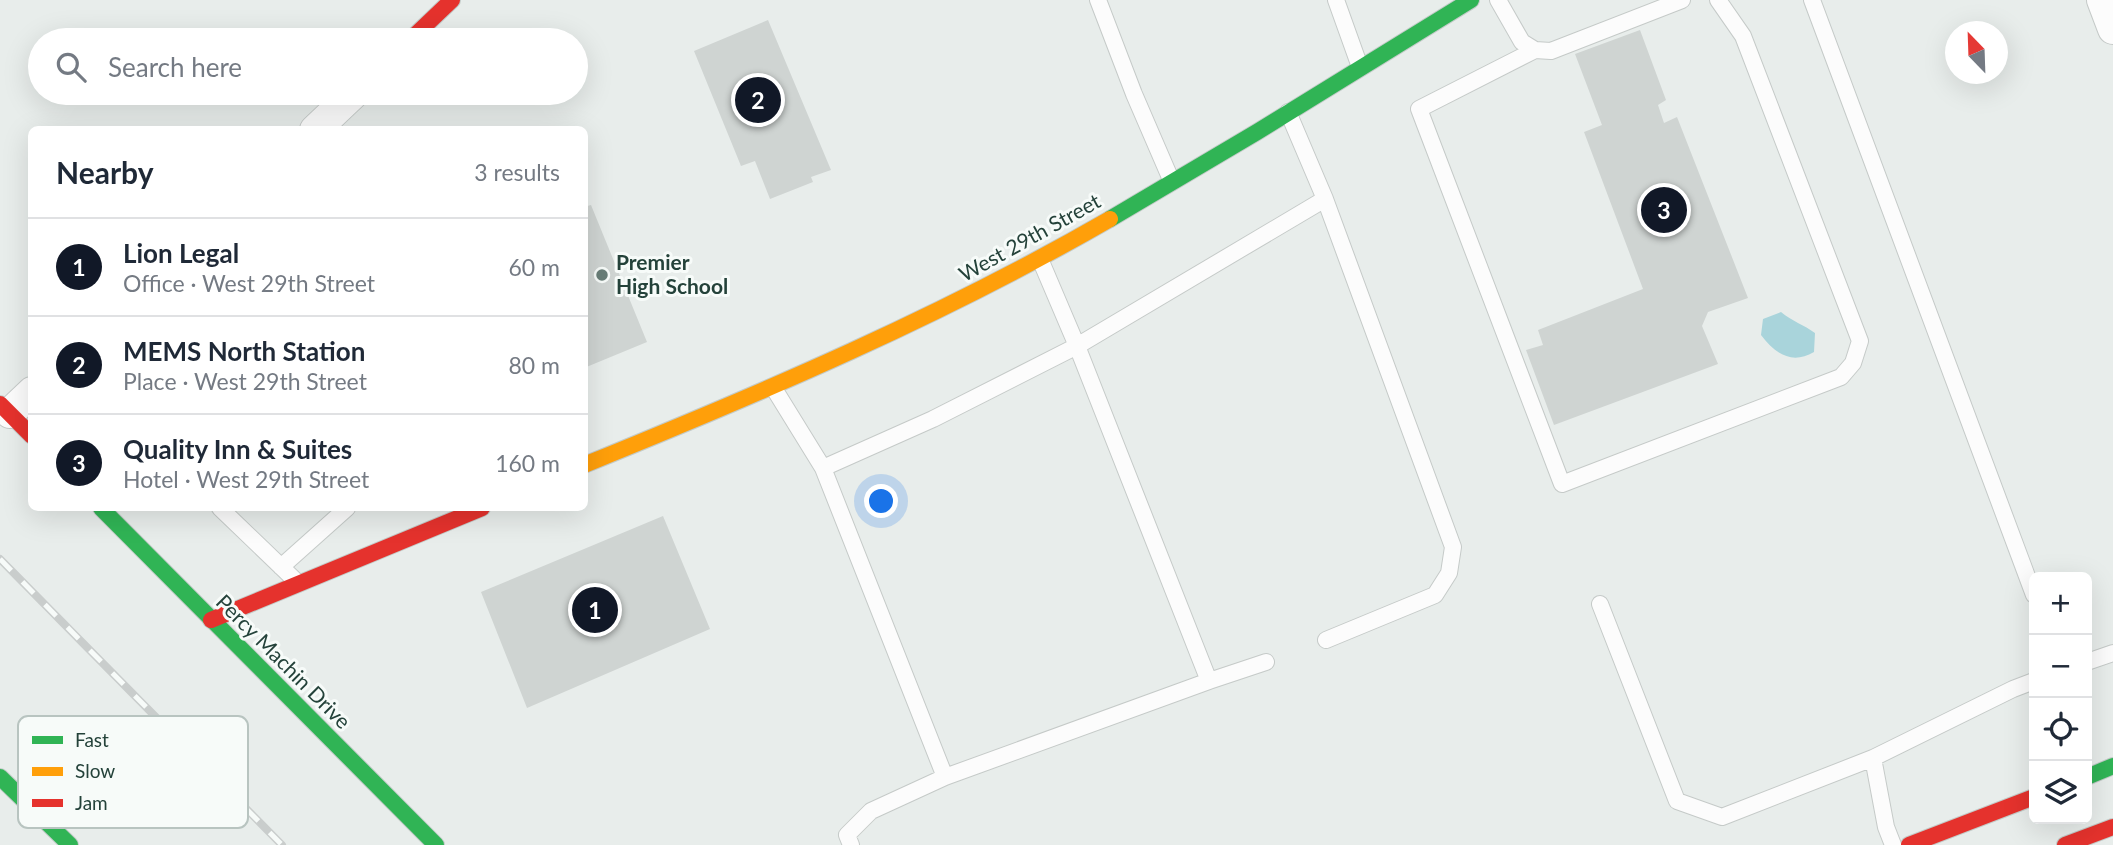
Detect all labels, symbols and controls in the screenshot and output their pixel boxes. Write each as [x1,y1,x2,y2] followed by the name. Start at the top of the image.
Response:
[1945,21,2008,84] north arrow
[28,28,588,105] search box
[52,48,90,86] icon: search
[108,51,242,83] text: Search here
[735,74,781,126] pin: 2
[56,154,154,190] text: Nearby
[474,158,560,186] text: 3 results
[1641,184,1687,236] pin: 3
[954,187,1105,286] street label: West 29th Street
[123,237,239,269] text: Lion Legal
[616,249,728,298] place label: Premier High School
[72,253,86,281] text: 1
[509,253,560,281] text: 60 m
[594,267,610,283] marker: Premier High School
[123,269,375,297] text: Office · West 29th Street
[123,335,365,367] text: MEMS North Station
[72,351,86,379] text: 2
[509,351,560,379] text: 80 m
[123,367,367,395] text: Place · West 29th Street
[123,433,352,465] text: Quality Inn & Suites
[72,449,86,477] text: 3
[495,449,560,477] text: 160 m
[123,465,369,493] text: Hotel · West 29th Street
[864,484,898,518] your location
[2029,572,2092,824] map controls
[2029,572,2092,635] button: +
[572,584,618,636] pin: 1
[212,589,356,733] street label: Percy Machin Drive
[2029,635,2092,698] button: −
[2029,698,2092,761] button: locate
[18,716,248,828] legend
[75,728,109,751] text: Fast
[75,759,115,782] text: Slow
[2029,761,2092,824] button: layers
[75,791,108,814] text: Jam

